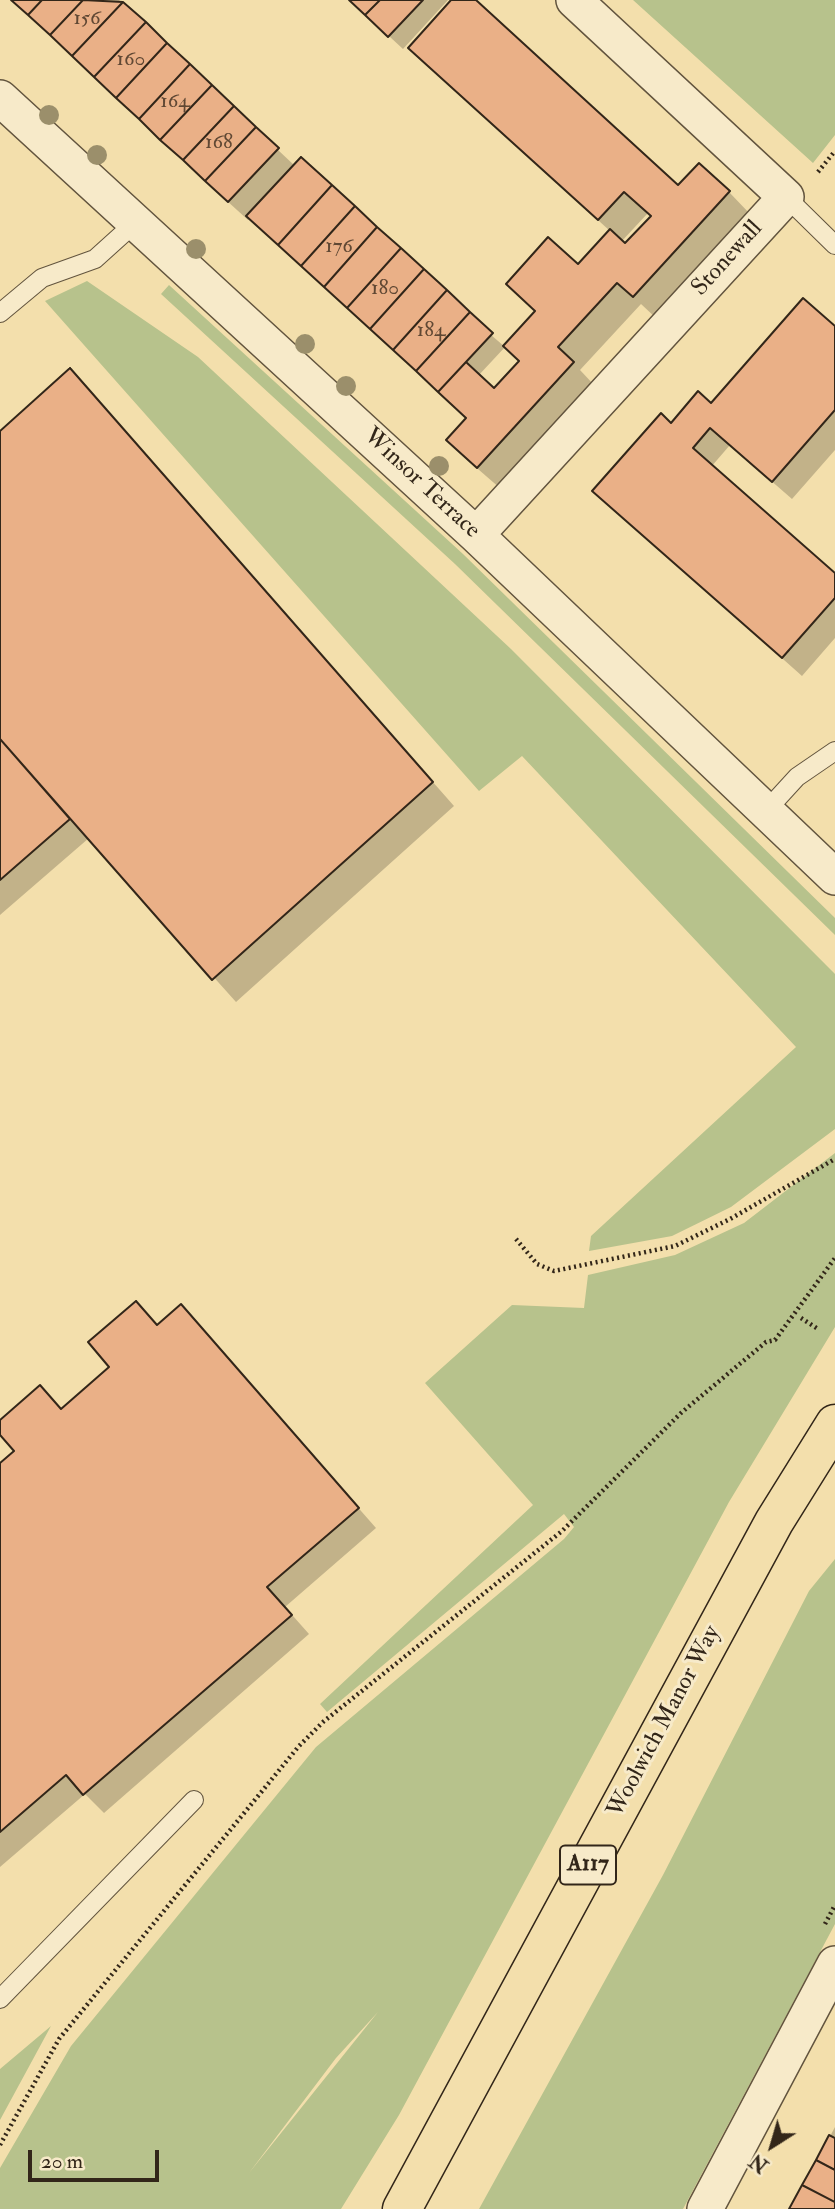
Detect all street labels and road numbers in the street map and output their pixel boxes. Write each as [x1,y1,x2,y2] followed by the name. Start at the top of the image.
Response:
[687,215,769,303] street label: Stonewall
[357,423,485,545] street label: Winsor Terrace
[602,1621,728,1823] street label: Woolwich Manor Way
[560,1846,616,1884] road number: A117

